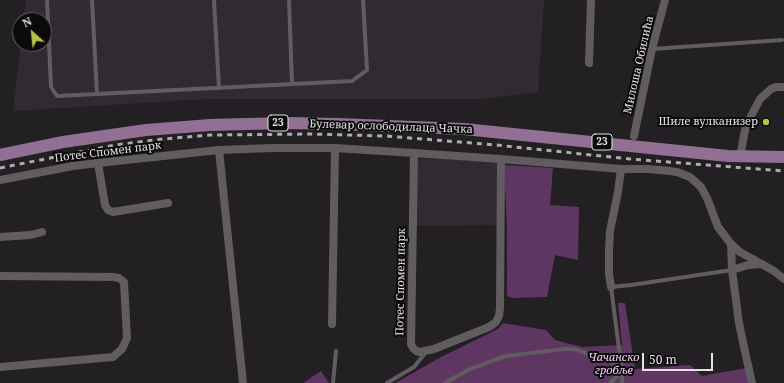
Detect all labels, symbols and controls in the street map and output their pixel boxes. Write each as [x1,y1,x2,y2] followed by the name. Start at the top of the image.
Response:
[12,12,52,52] north arrow
[20,13,34,30] text: N
[621,15,657,115] street label: Милоша Обилића
[268,115,288,131] road number: 23
[659,115,758,129] place label: Шиле вулканизер
[761,117,771,127] marker: Шиле вулканизер
[309,118,473,136] street label: Булевар ослободилаца Чачка
[592,134,612,150] road number: 23
[54,139,162,165] street label: Потес Спомен парк
[393,228,409,336] street label: Потес Спомен парк
[644,345,715,371] scale bar
[588,351,640,377] park label: Чачанско гробље
[649,351,677,368] text: 50 m

